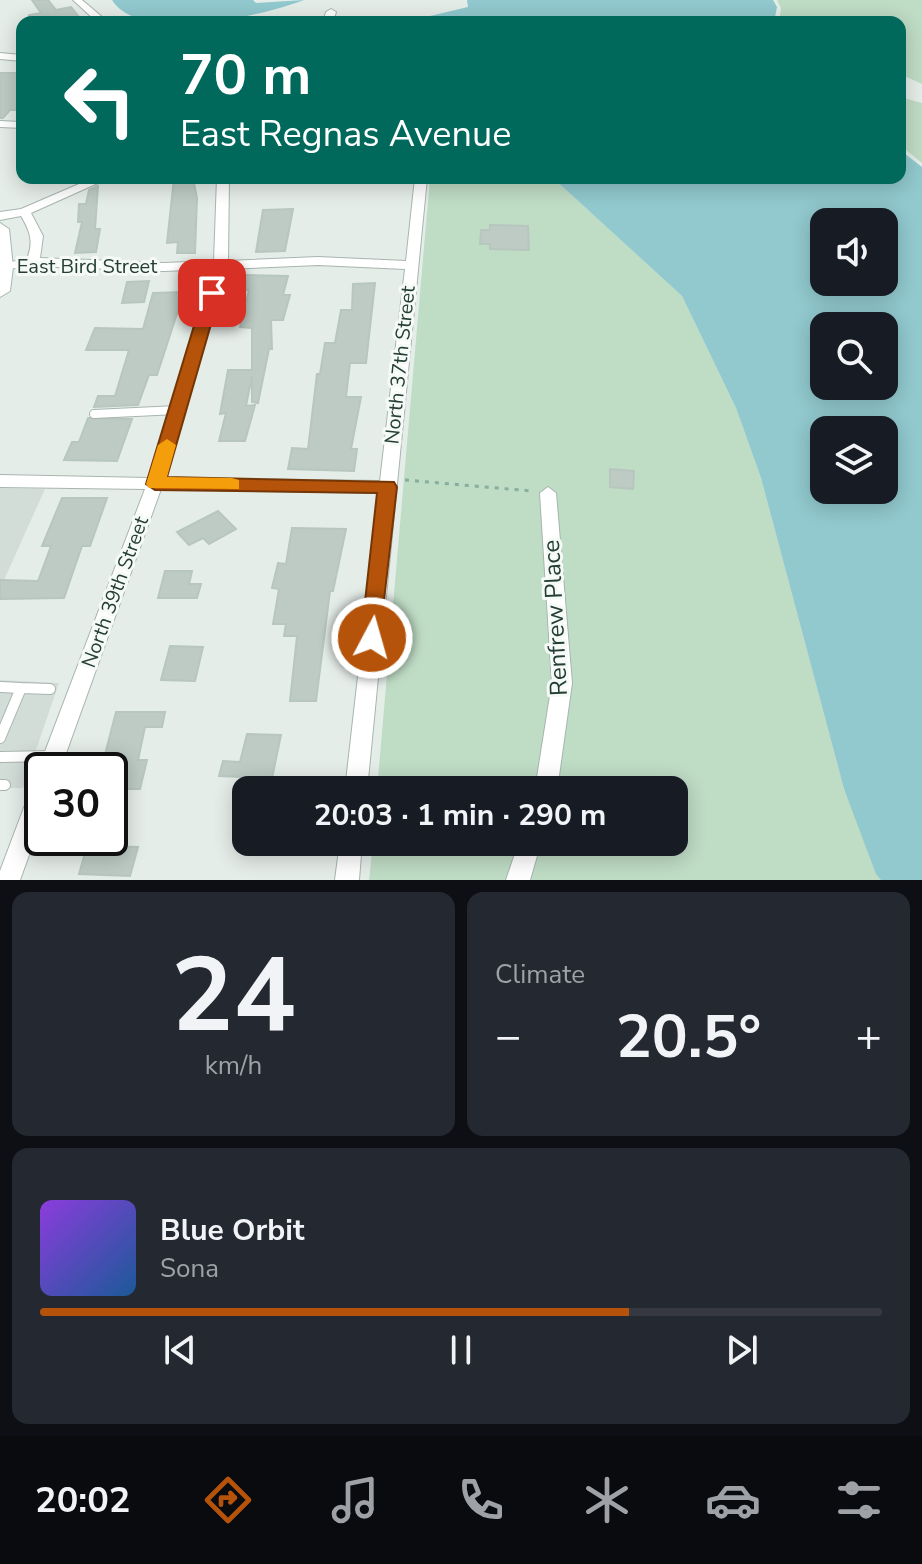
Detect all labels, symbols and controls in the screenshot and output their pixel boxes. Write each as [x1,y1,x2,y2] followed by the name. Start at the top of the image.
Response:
[180,37,311,114] text: 70 m
[48,48,152,152] icon: left
[180,110,511,159] text: East Regnas Avenue
[810,208,898,504] map controls
[810,208,898,296] button: sound
[17,253,158,280] street label: East Bird Street
[178,259,246,327] pin
[190,271,234,315] icon: arrive
[378,283,422,446] street label: North 37th Street
[810,312,898,400] button: search
[810,416,898,504] button: layers
[75,512,155,671] street label: North 39th Street
[535,539,575,697] street label: Renfrew Place
[330,596,414,680] position arrow
[24,752,128,856] speed limit sign: 30
[314,795,606,836] text: 20:03 · 1 min · 290 m
[171,925,296,1067] text: 24
[495,957,585,992] text: Climate
[616,996,761,1078] text: 20.5°
[495,1007,521,1067] text: −
[856,1007,882,1067] text: +
[205,1048,262,1083] text: km/h
[160,1210,304,1251] text: Blue Orbit
[160,1251,219,1286] text: Sona
[158,1328,202,1372] icon: previous
[439,1328,483,1372] icon: pause
[720,1328,764,1372] icon: next
[200,1472,256,1528] icon: directions
[327,1472,383,1528] icon: music
[453,1472,509,1528] icon: phone
[579,1472,635,1528] icon: climate
[705,1472,761,1528] icon: car
[831,1472,887,1528] icon: filters
[35,1476,130,1525] text: 20:02

